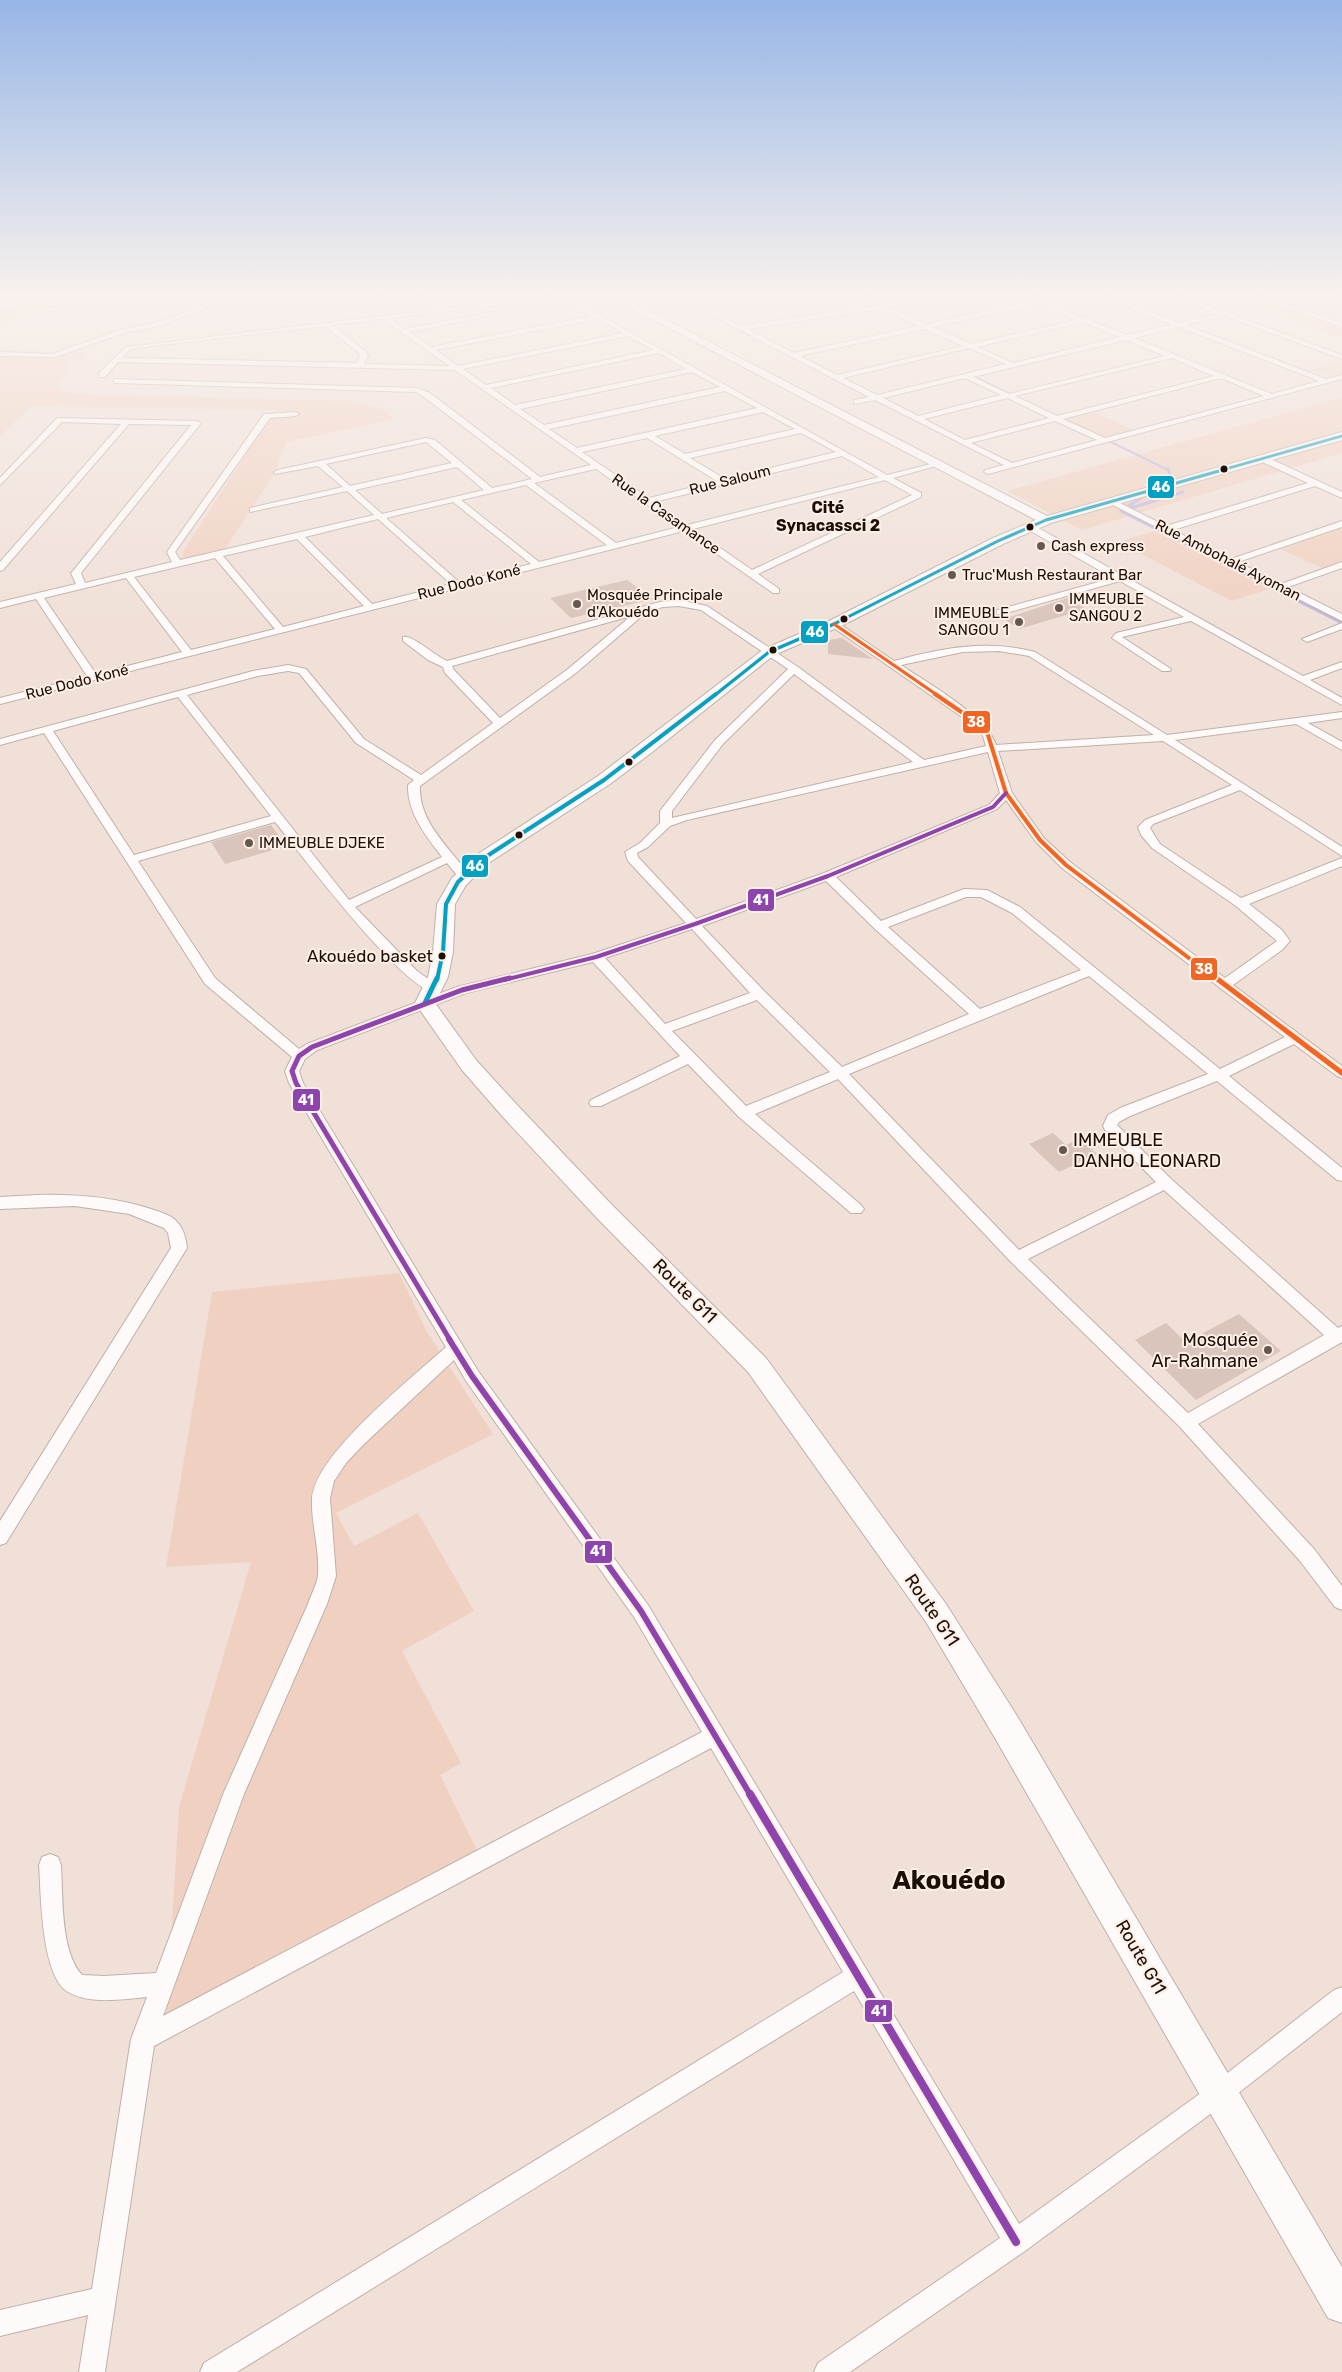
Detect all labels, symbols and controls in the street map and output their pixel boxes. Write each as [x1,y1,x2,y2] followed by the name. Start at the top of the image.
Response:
[687,461,773,499] street label: Rue Saloum
[1219,464,1229,474] unlabelled marker
[608,470,724,558] street label: Rue la Casamance
[1147,475,1175,499] line badge: 46
[1152,479,1170,496] text: 46
[776,498,880,535] district label: Cité Synacassci 2
[1152,515,1304,605] street label: Rue Ambohalé Ayoman
[1025,522,1035,532] unlabelled marker
[1051,537,1145,555] place label: Cash express
[1035,540,1047,552] marker: Cash express
[416,560,522,604] street label: Rue Dodo Koné
[962,566,1142,584] place label: Truc'Mush Restaurant Bar
[946,569,958,581] marker: Truc'Mush Restaurant Bar
[587,586,723,621] place label: Mosquée Principale d'Akouédo
[1069,590,1144,625] place label: IMMEUBLE SANGOU 2
[571,598,583,610] marker: Mosquée Principale d'Akouédo
[1053,602,1065,614] marker: IMMEUBLE SANGOU 2
[934,604,1009,639] place label: IMMEUBLE SANGOU 1
[839,614,849,624] unlabelled marker
[1013,616,1025,628] marker: IMMEUBLE SANGOU 1
[800,620,829,644] line badge: 46
[806,624,824,641] text: 46
[768,645,778,655] unlabelled marker
[24,660,130,704] street label: Rue Dodo Koné
[962,710,991,734] line badge: 38
[967,714,985,731] text: 38
[624,757,634,767] unlabelled marker
[514,830,524,840] unlabelled marker
[259,834,385,852] place label: IMMEUBLE DJEKE
[243,837,255,849] marker: IMMEUBLE DJEKE
[461,854,489,878] line badge: 46
[466,858,484,875] text: 46
[747,888,775,912] line badge: 41
[753,892,769,909] text: 41
[307,946,433,966] place label: Akouédo basket
[437,951,447,961] marker: Akouédo basket
[1190,957,1218,981] line badge: 38
[1195,961,1213,978] text: 38
[292,1088,321,1112] line badge: 41
[298,1092,314,1109] text: 41
[1073,1129,1221,1172] place label: IMMEUBLE DANHO LEONARD
[1057,1144,1069,1156] marker: IMMEUBLE DANHO LEONARD
[648,1254,722,1328] street label: Route G11
[1152,1329,1258,1372] place label: Mosquée Ar-Rahmane
[1262,1344,1274,1356] marker: Mosquée Ar-Rahmane
[584,1540,613,1564] line badge: 41
[590,1543,606,1560] text: 41
[900,1570,964,1650] street label: Route G11
[892,1865,1006,1896] district label: Akouédo
[1111,1916,1171,1998] street label: Route G11
[864,1999,893,2023] line badge: 41
[871,2003,887,2020] text: 41

